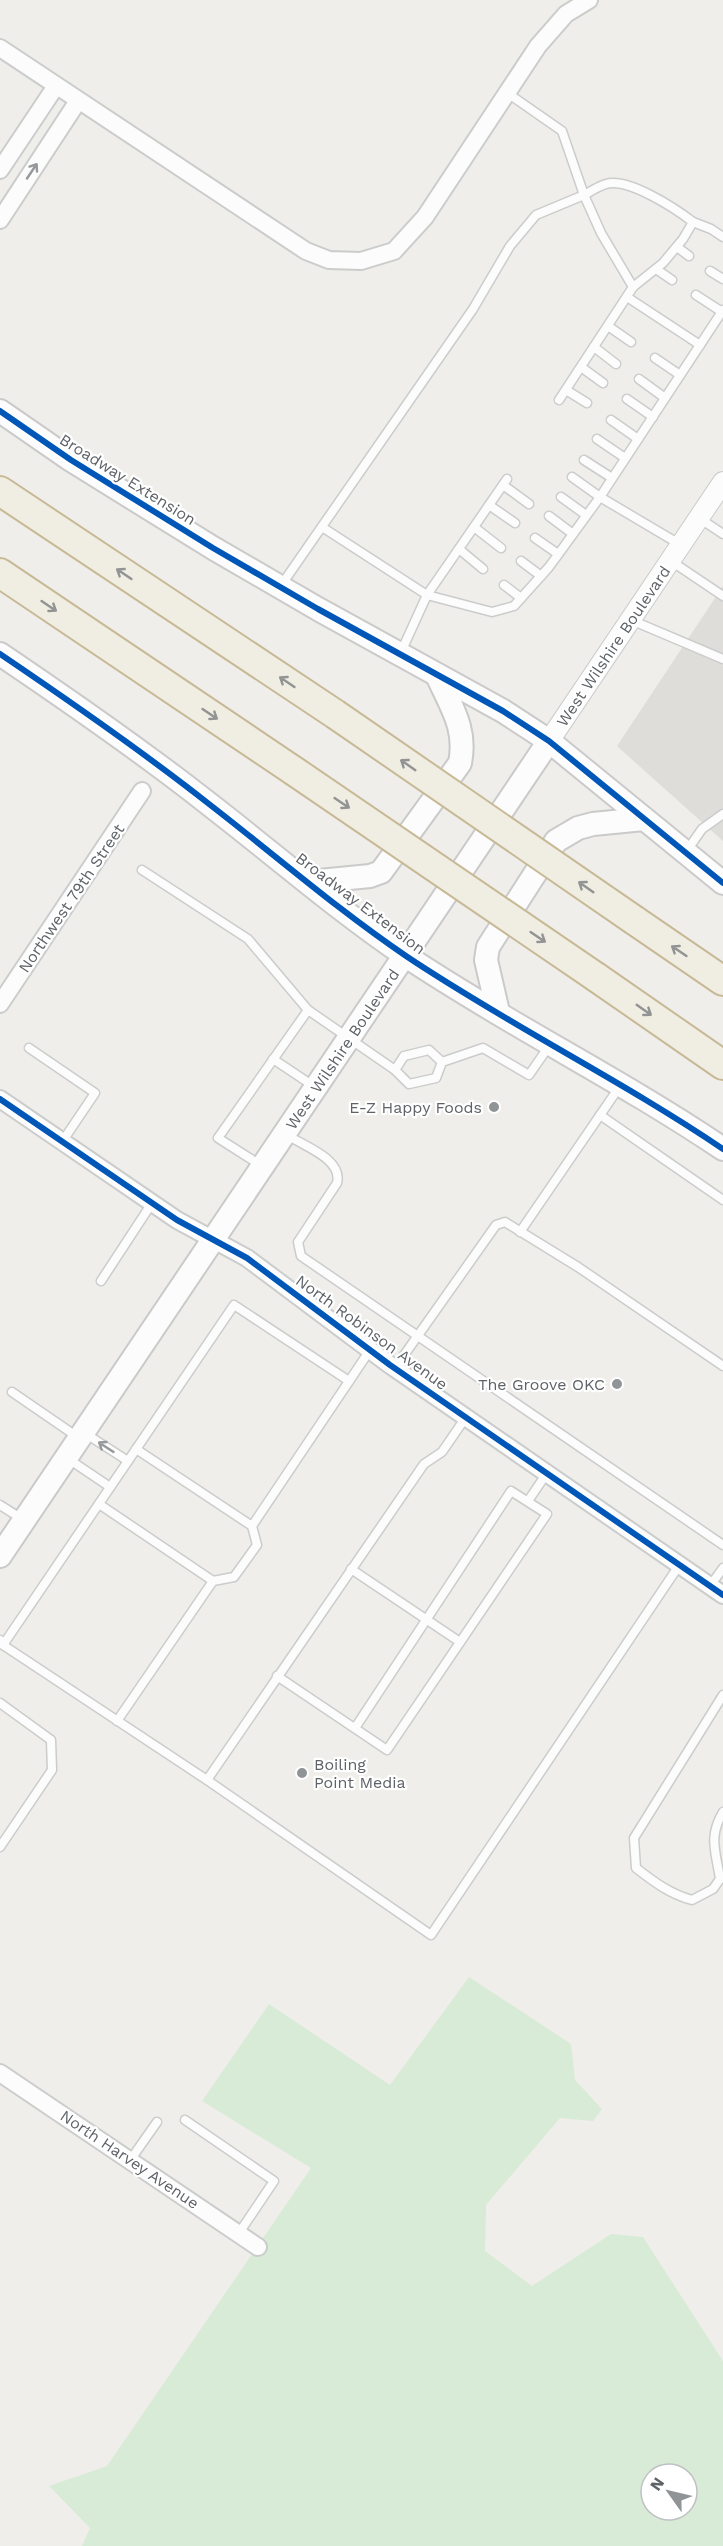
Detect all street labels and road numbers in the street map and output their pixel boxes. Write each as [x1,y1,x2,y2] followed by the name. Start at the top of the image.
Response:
[56,430,199,529] street label: Broadway Extension
[553,562,674,730] street label: West Wilshire Boulevard
[15,820,128,976] street label: Northwest 79th Street
[292,848,429,958] street label: Broadway Extension
[282,965,403,1133] street label: West Wilshire Boulevard
[292,1271,451,1394] street label: North Robinson Avenue
[57,2106,203,2213] street label: North Harvey Avenue

